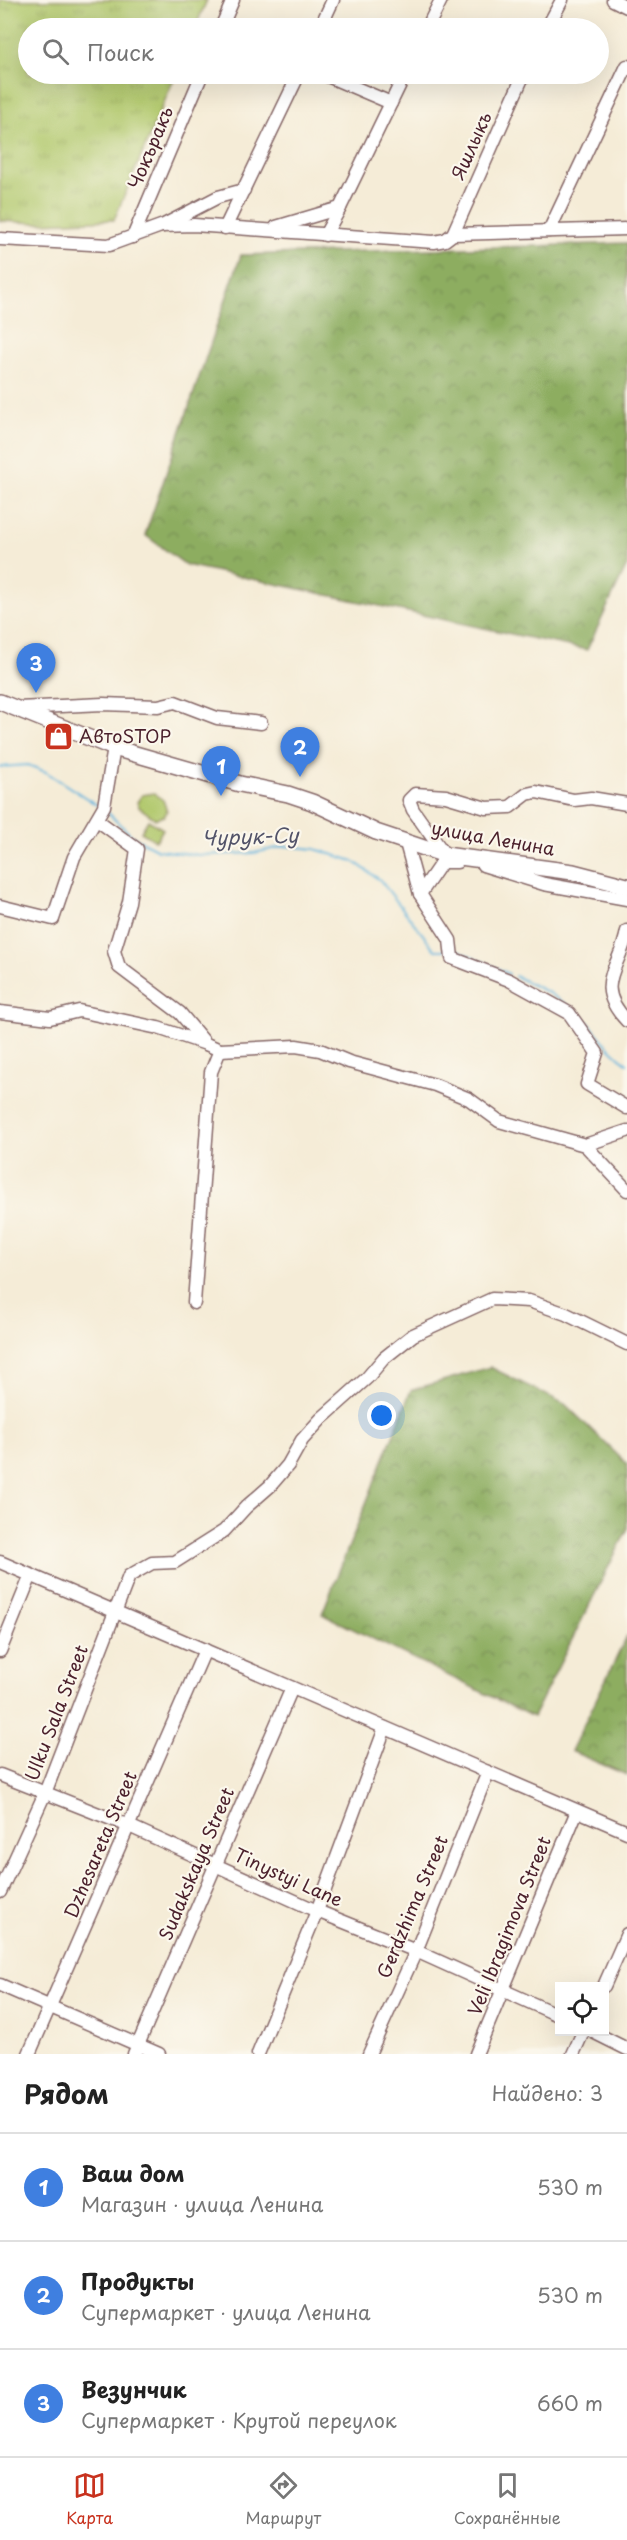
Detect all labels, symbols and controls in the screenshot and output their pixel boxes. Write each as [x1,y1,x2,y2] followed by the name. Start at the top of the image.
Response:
[18,18,609,84] search box
[39,35,72,68] icon: search
[87,35,154,68] text: Поиск
[120,102,179,193] street label: Чокъракъ
[444,107,498,184] street label: Яшлыкъ
[16,644,56,693] pin: 3
[42,721,74,753] shop icon: АвтоSTOP
[79,722,171,749] place label: АвтоSTOP
[280,728,320,777] pin: 2
[202,746,240,796] pin: 1
[429,813,558,862] street label: улица Ленина
[201,819,301,853] water label: Чурук-Су
[367,1401,396,1430] your location
[17,1641,94,1784] street label: Ulku Sala Street
[56,1767,143,1922] street label: Dzhesareta Street
[151,1783,240,1944] street label: Sudakskaya Street
[369,1831,454,1982] street label: Gerdzhima Street
[460,1832,557,2019] street label: Veli Ibragimova Street
[230,1841,347,1913] street label: Tinystyi Lane
[555,1982,609,2036] map controls
[555,1982,609,2036] button: locate
[24,2074,109,2113] text: Рядом
[492,2078,603,2108] text: Найдено: 3
[81,2156,185,2189] text: Ваш дом
[39,2172,48,2202] text: 1
[537,2172,603,2202] text: 530 m
[81,2189,323,2219] text: Магазин · улица Ленина
[81,2264,194,2297] text: Продукты
[36,2280,51,2310] text: 2
[537,2280,603,2310] text: 530 m
[81,2297,371,2327] text: Супермаркет · улица Ленина
[81,2372,187,2405] text: Везунчик
[37,2388,50,2418] text: 3
[537,2388,603,2418] text: 660 m
[81,2405,397,2435] text: Супермаркет · Крутой переулок
[66,2469,113,2529] tab: Карта
[246,2469,321,2529] tab: Маршрут
[454,2469,561,2529] tab: Сохранённые

